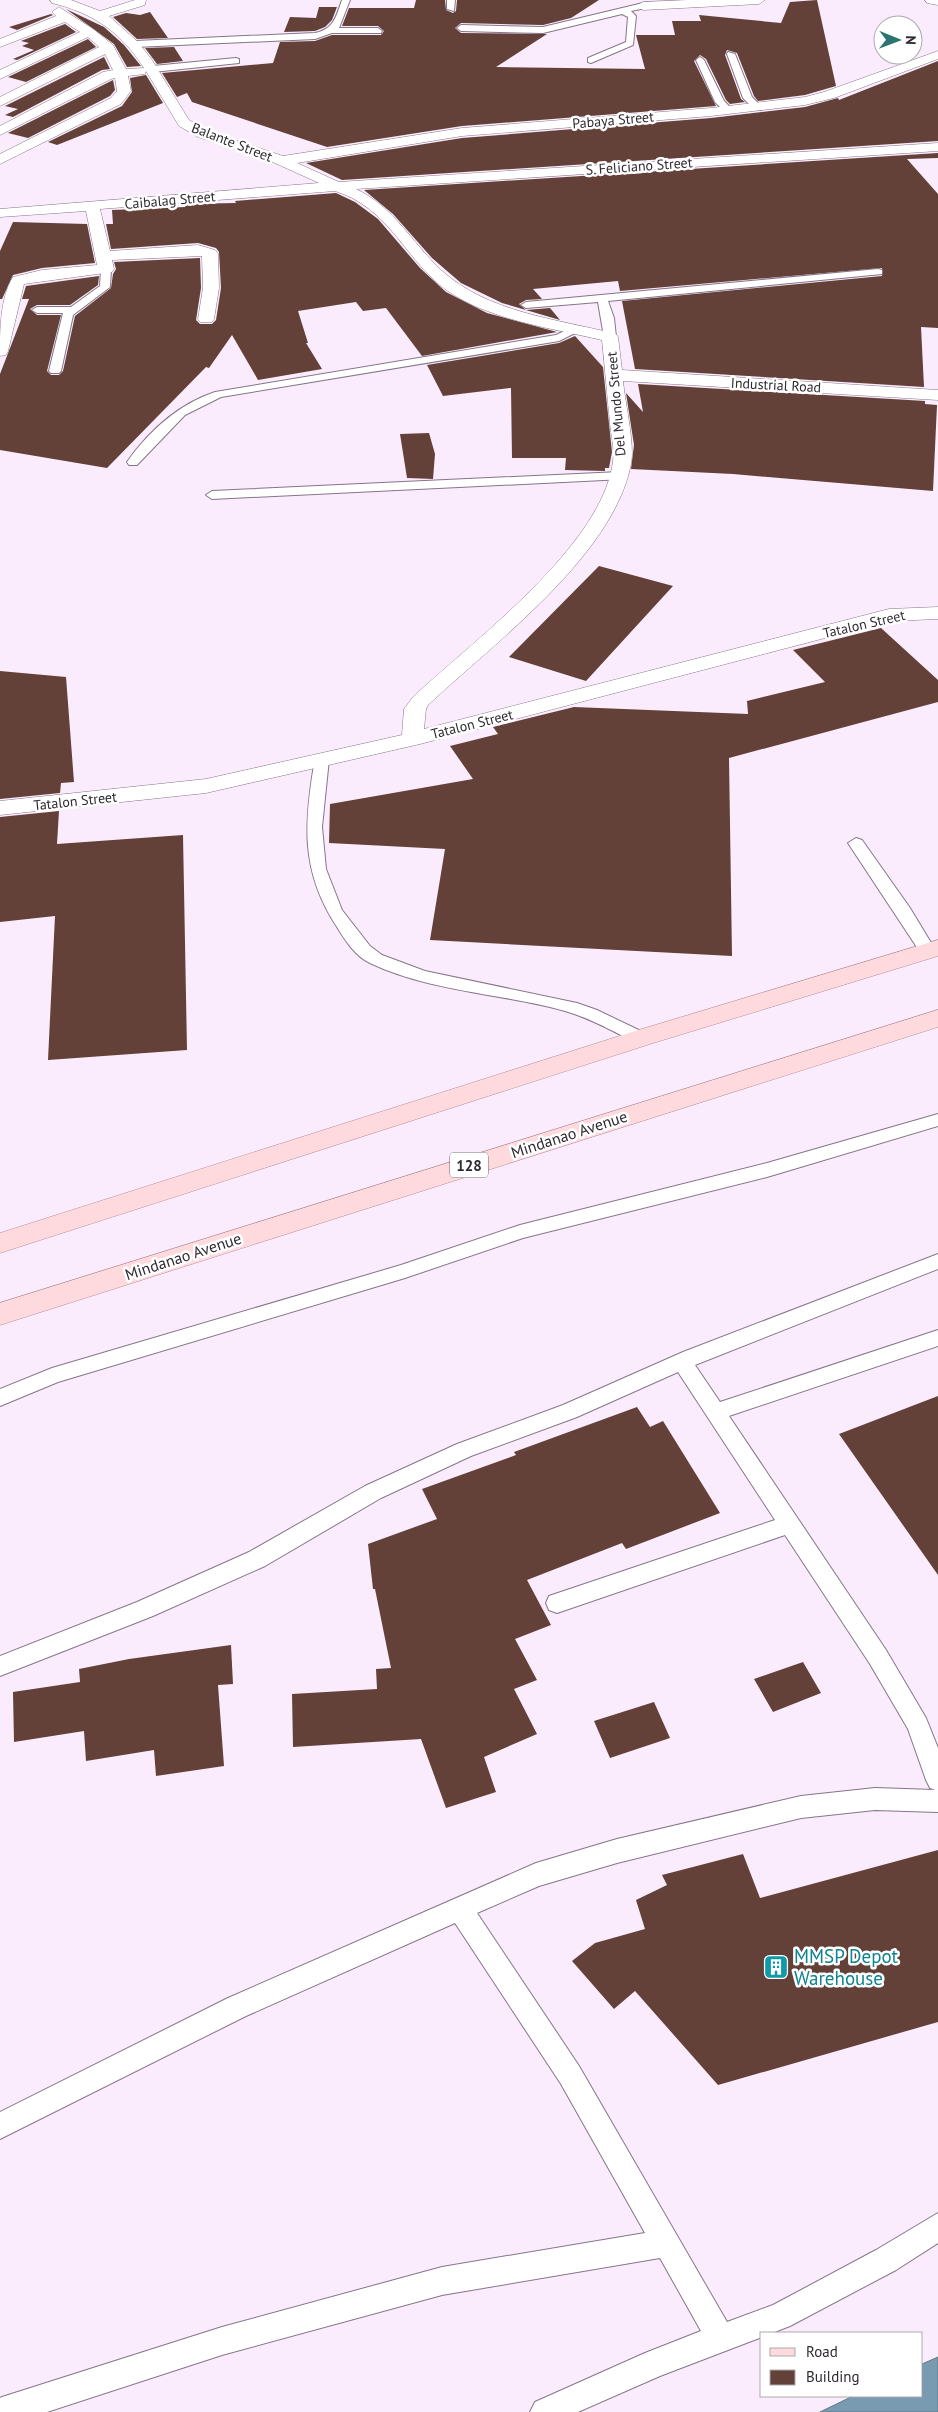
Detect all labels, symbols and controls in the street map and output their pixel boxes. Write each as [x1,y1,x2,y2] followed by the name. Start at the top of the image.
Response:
[873,15,923,65] north arrow
[902,35,920,45] text: N
[571,107,655,133] street label: Pabaya Street
[189,118,275,166] street label: Balante Street
[585,153,693,179] street label: S. Feliciano Street
[124,187,216,213] street label: Caibalag Street
[602,351,630,457] street label: Del Mundo Street
[730,374,822,396] street label: Industrial Road
[821,606,907,642] street label: Tatalon Street
[429,705,515,743] street label: Tatalon Street
[32,788,118,814] street label: Tatalon Street
[508,1106,630,1162] street label: Mindanao Avenue
[450,1152,488,1178] road number: 128
[122,1228,244,1284] street label: Mindanao Avenue
[794,1944,899,1990] place label: MMSP Depot Warehouse
[763,1954,789,1980] building icon: MMSP Depot Warehouse
[760,2332,923,2397] legend
[806,2342,838,2361] text: Road
[806,2367,860,2386] text: Building

